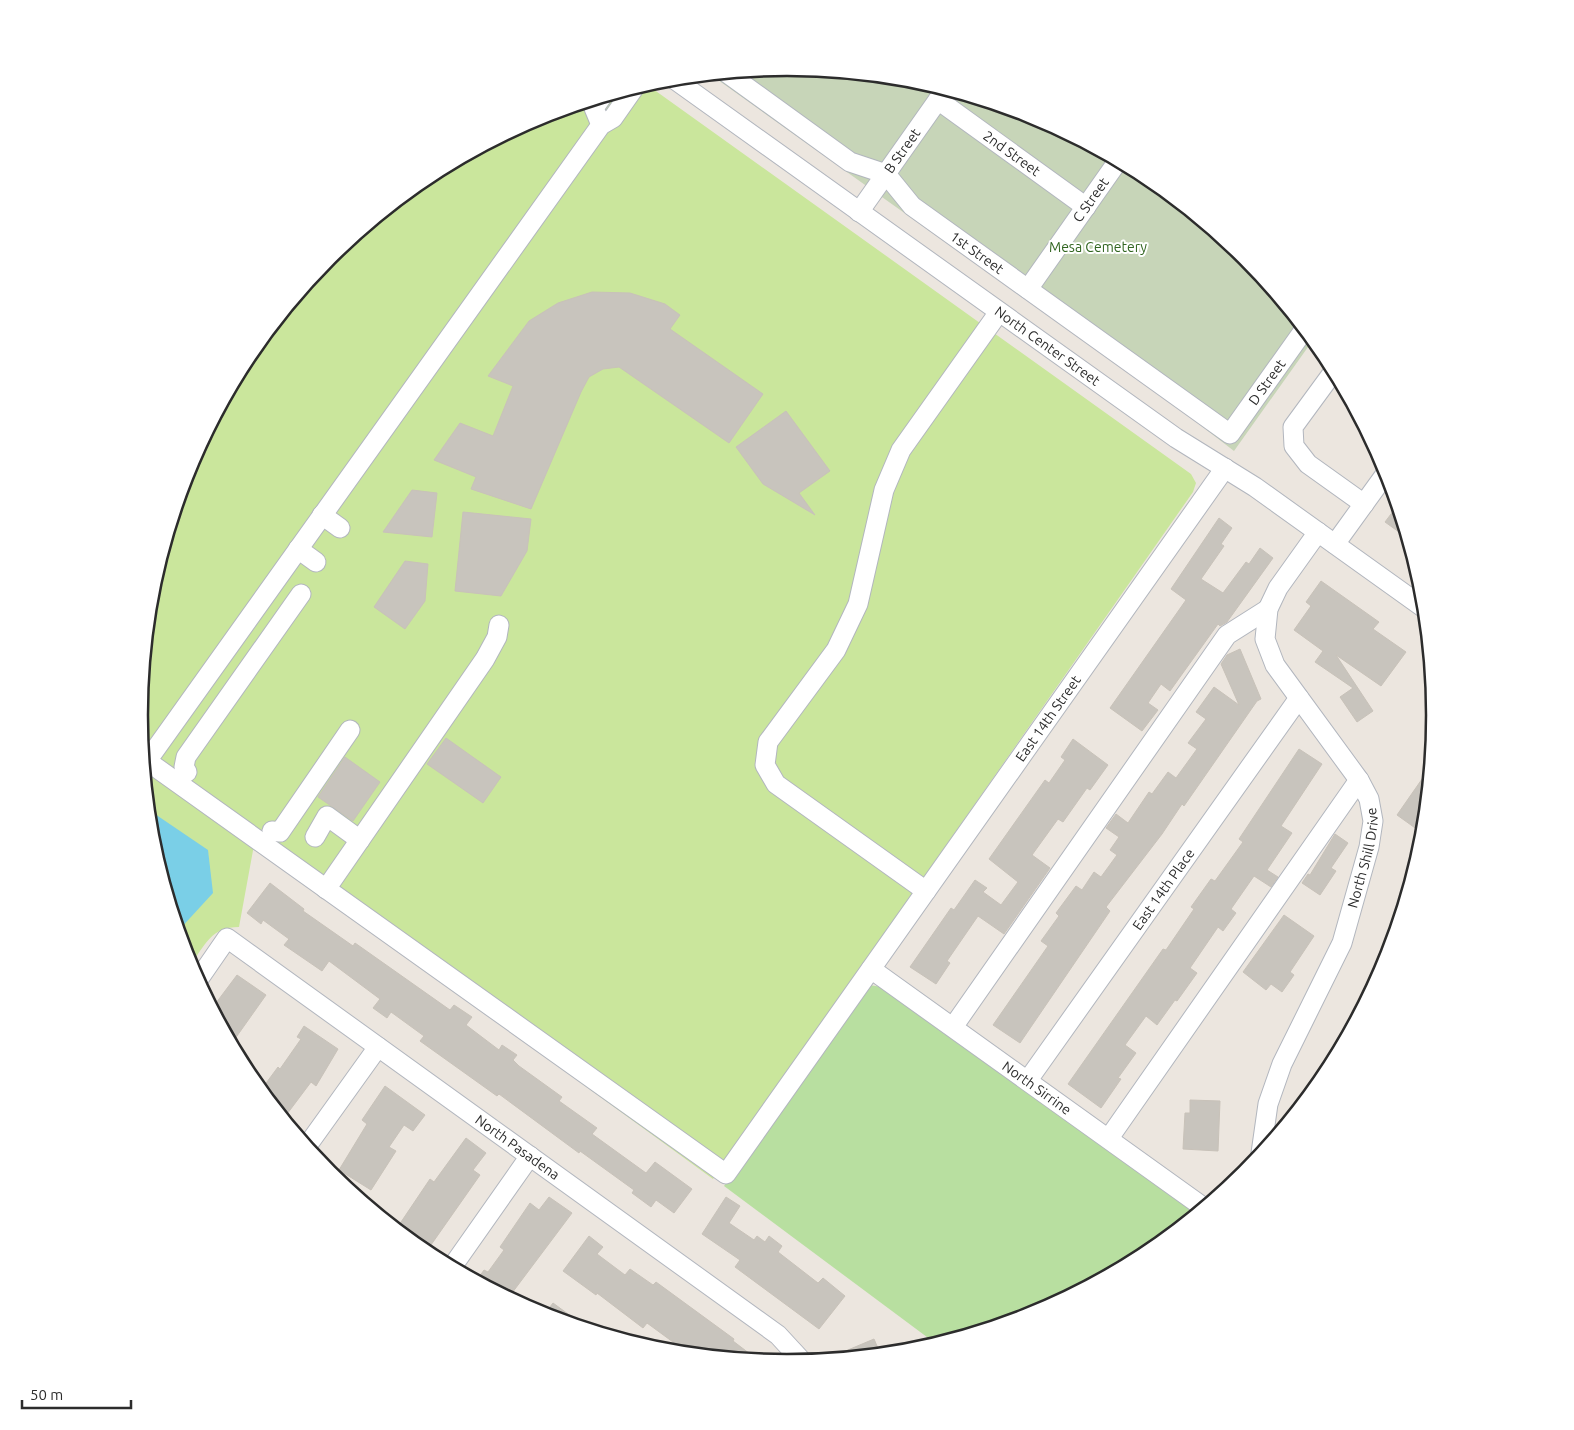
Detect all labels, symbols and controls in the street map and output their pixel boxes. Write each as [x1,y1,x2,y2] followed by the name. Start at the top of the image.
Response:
[881,125,924,176] street label: B Street
[980,127,1044,180] street label: 2nd Street
[1069,174,1112,225] street label: C Street
[947,228,1007,277] street label: 1st Street
[1049,239,1147,255] park label: Mesa Cemetery
[992,303,1103,389] street label: North Center Street
[1245,356,1289,408] street label: D Street
[1012,672,1084,765] street label: East 14th Street
[1344,806,1381,910] street label: North Shill Drive
[1129,845,1198,933] street label: East 14th Place
[999,1058,1074,1118] street label: North Sirrine
[472,1111,563,1183] street label: North Pasadena
[22,1378,131,1410] scale bar
[30,1386,63,1403] text: 50 m

